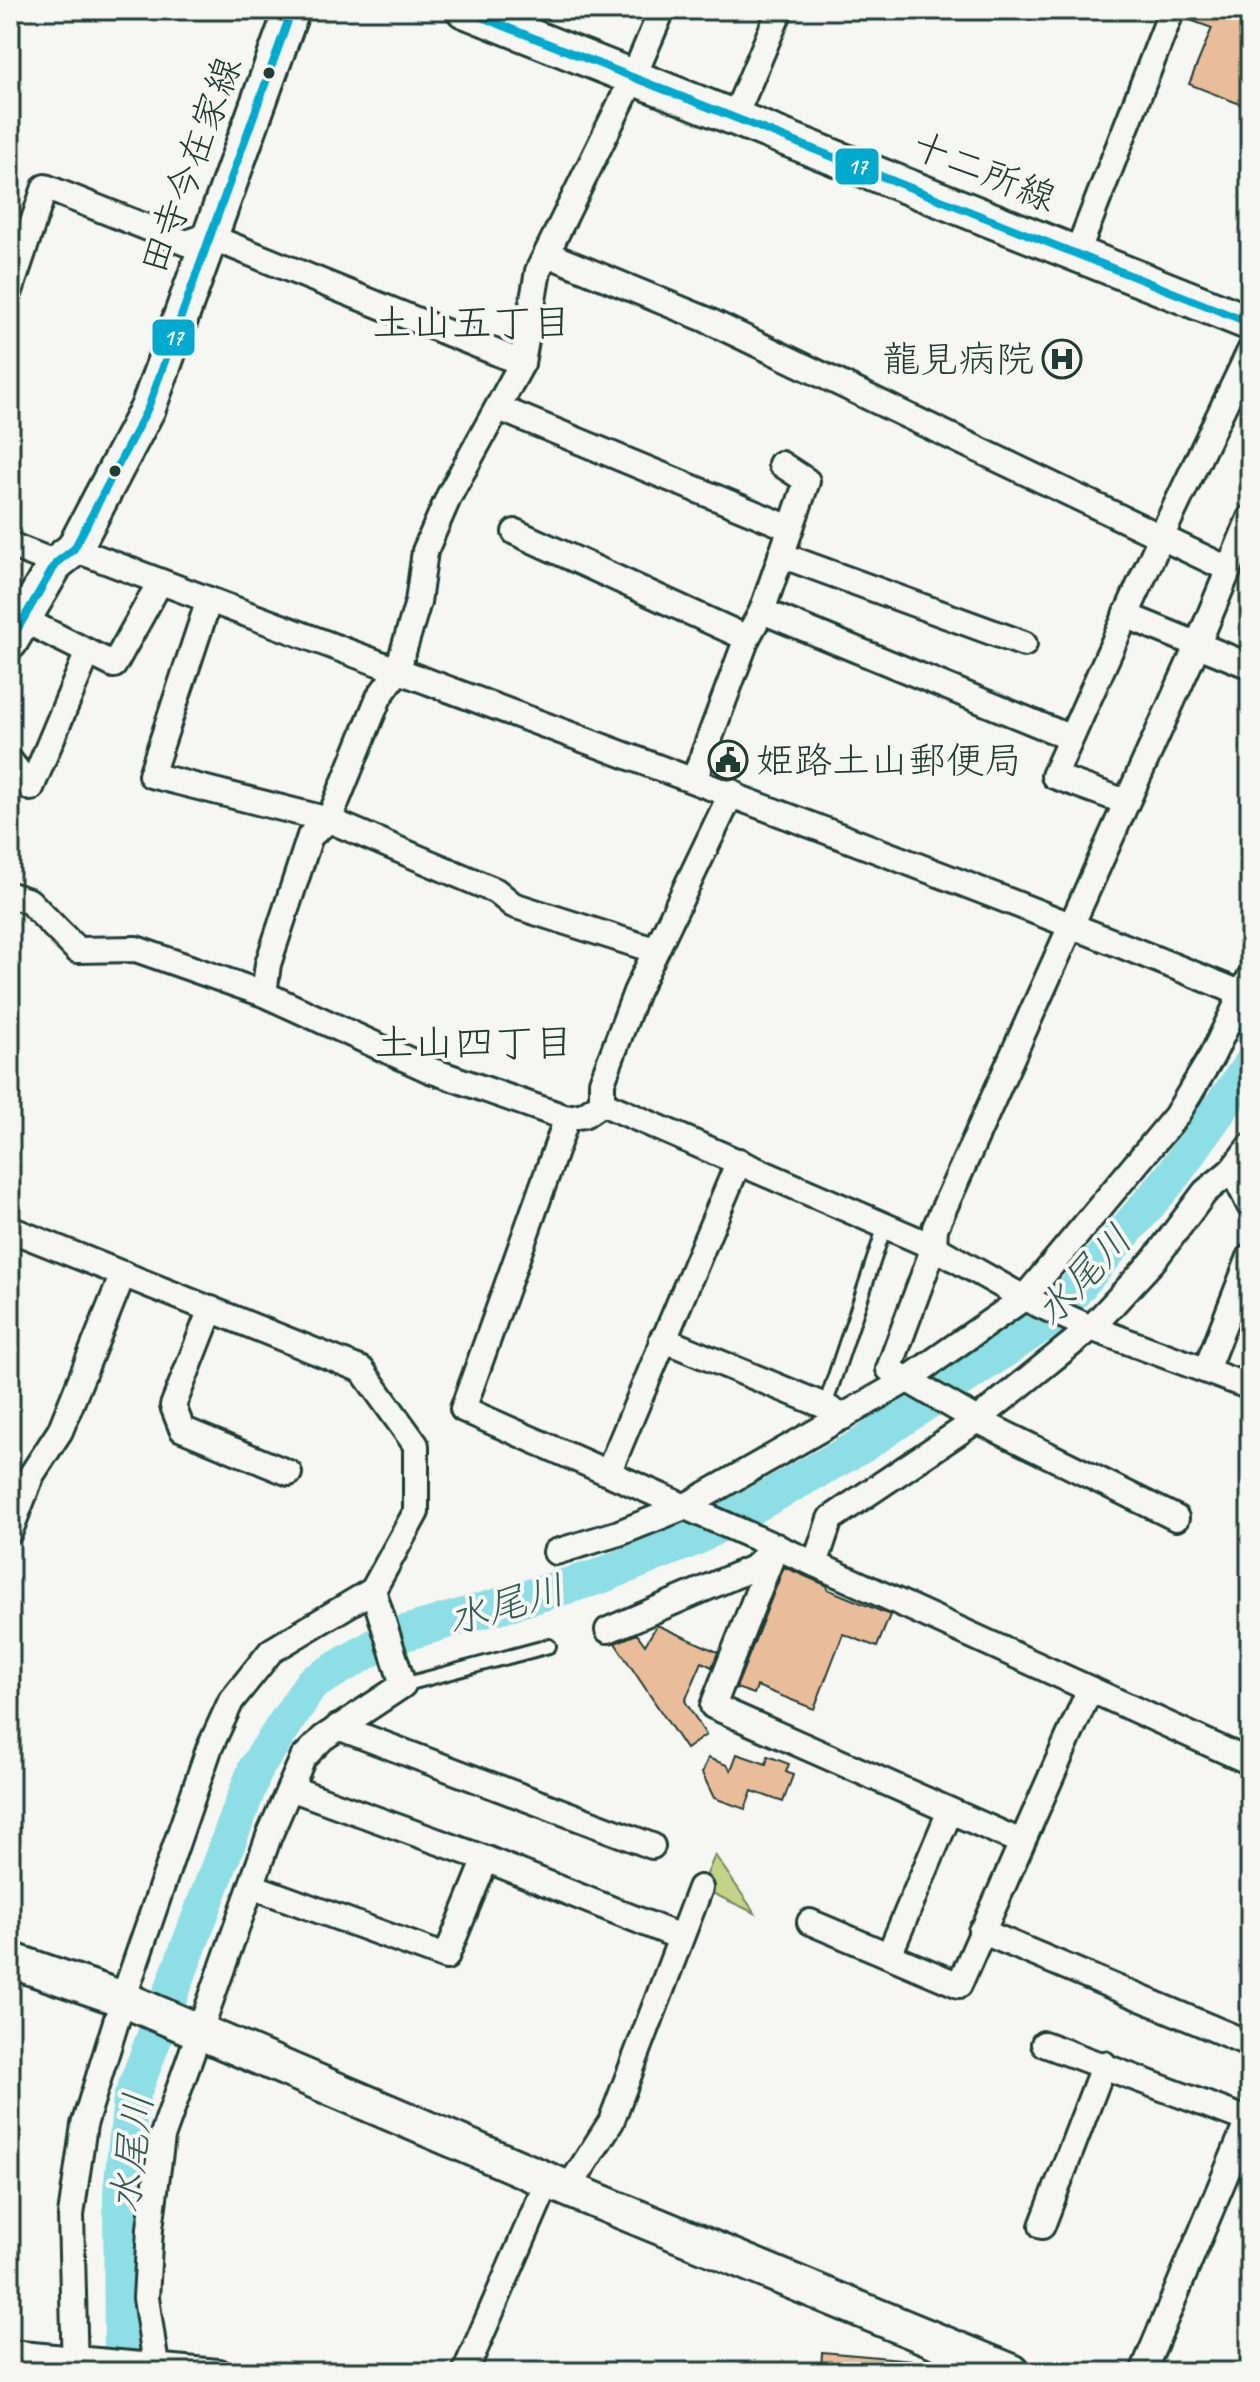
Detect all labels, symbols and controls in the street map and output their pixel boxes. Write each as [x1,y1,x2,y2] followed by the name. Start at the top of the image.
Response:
[129,50,252,280] street label: 田寺今在家線
[261,65,277,81] unlabelled marker
[905,121,1063,222] street label: 十二所線
[834,147,880,186] line badge: 17
[847,153,869,181] text: 17
[372,298,572,348] district label: 土山五丁目
[151,318,196,357] line badge: 17
[163,324,185,352] text: 17
[882,336,1034,383] place label: 龍見病院
[1041,338,1083,380] hospital icon: 龍見病院
[107,463,123,479] unlabelled marker
[756,737,1022,784] place label: 姫路土山郵便局
[707,739,749,781] public building icon: 姫路土山郵便局
[374,1018,574,1068] district label: 土山四丁目
[1025,1215,1143,1337] water label: 水尾川
[442,1564,571,1646] water label: 水尾川
[100,2091,164,2216] water label: 水尾川

